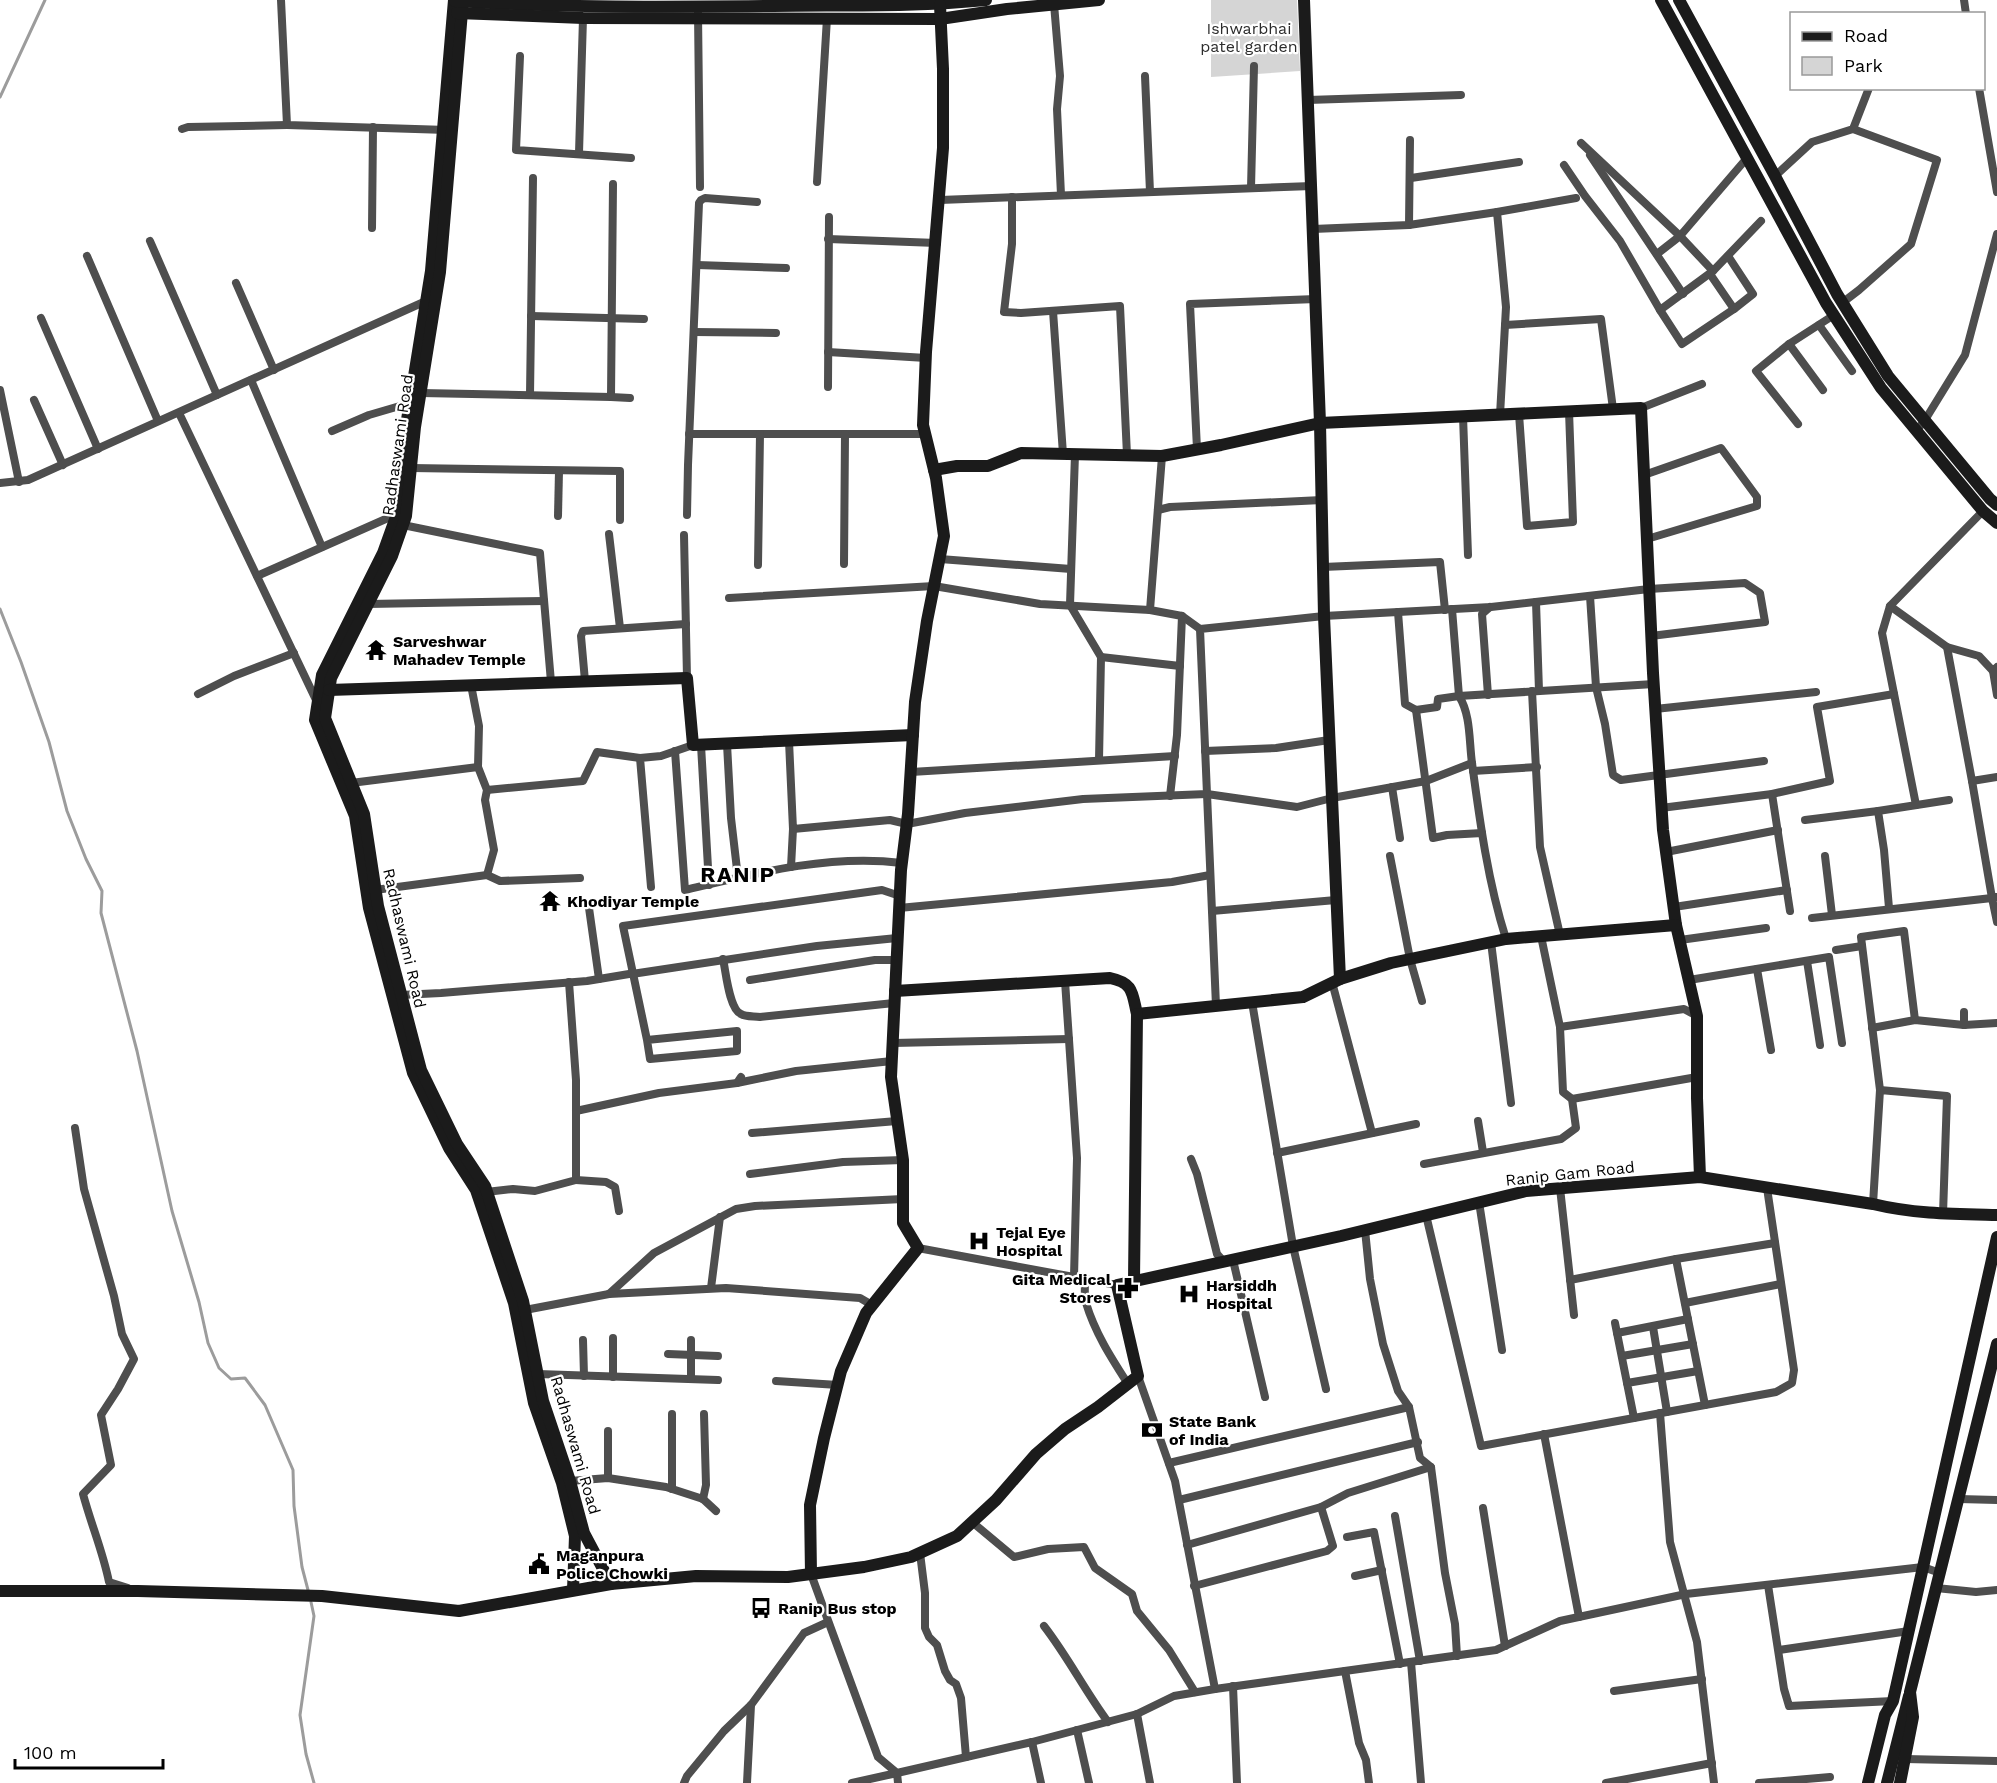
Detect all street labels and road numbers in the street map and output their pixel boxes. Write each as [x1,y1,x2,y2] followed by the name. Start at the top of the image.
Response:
[378,373,417,517] street label: Radhaswami Road
[379,866,430,1010] street label: Radhaswami Road
[1505,1157,1636,1190] street label: Ranip Gam Road
[547,1374,604,1516] street label: Radhaswami Road

